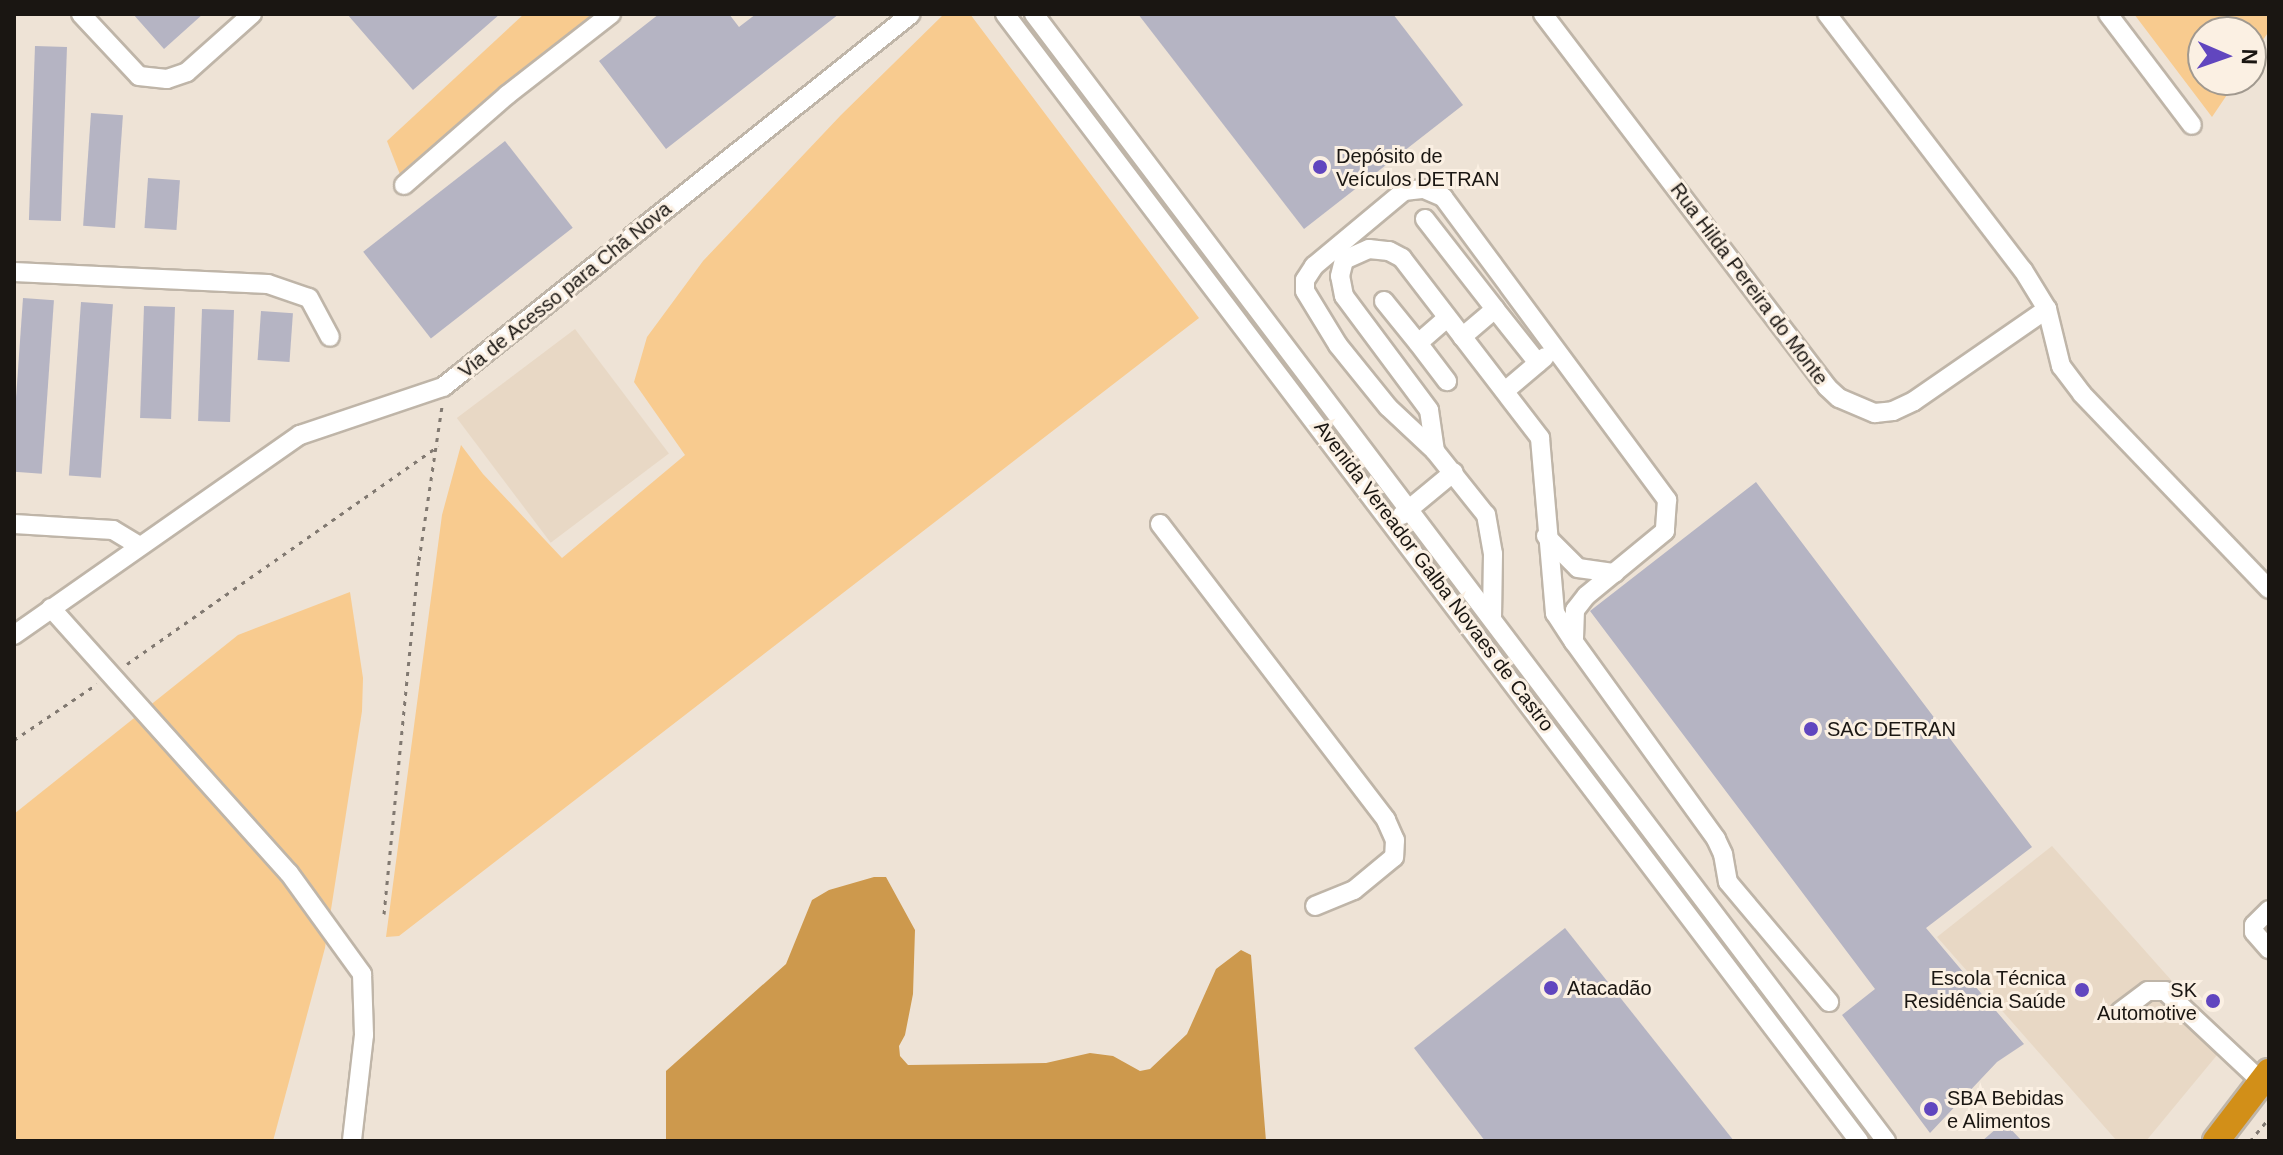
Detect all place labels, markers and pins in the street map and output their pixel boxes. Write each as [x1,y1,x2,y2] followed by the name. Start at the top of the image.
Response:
[1336,144,1499,191] place label: Depósito de Veículos DETRAN
[1311,158,1329,176] marker: Depósito de Veículos DETRAN
[1827,717,1956,741] place label: SAC DETRAN
[1802,720,1820,738] marker: SAC DETRAN
[1904,966,2066,1013] place label: Escola Técnica Residência Saúde
[1567,976,1652,1000] place label: Atacadão
[2097,978,2197,1025] place label: SK Automotive
[1542,979,1560,997] marker: Atacadão
[2073,981,2091,999] marker: Escola Técnica Residência Saúde
[2204,992,2222,1010] marker: SK Automotive
[1947,1086,2065,1133] place label: SBA Bebidas e Alimentos
[1922,1100,1940,1118] marker: SBA Bebidas e Alimentos

